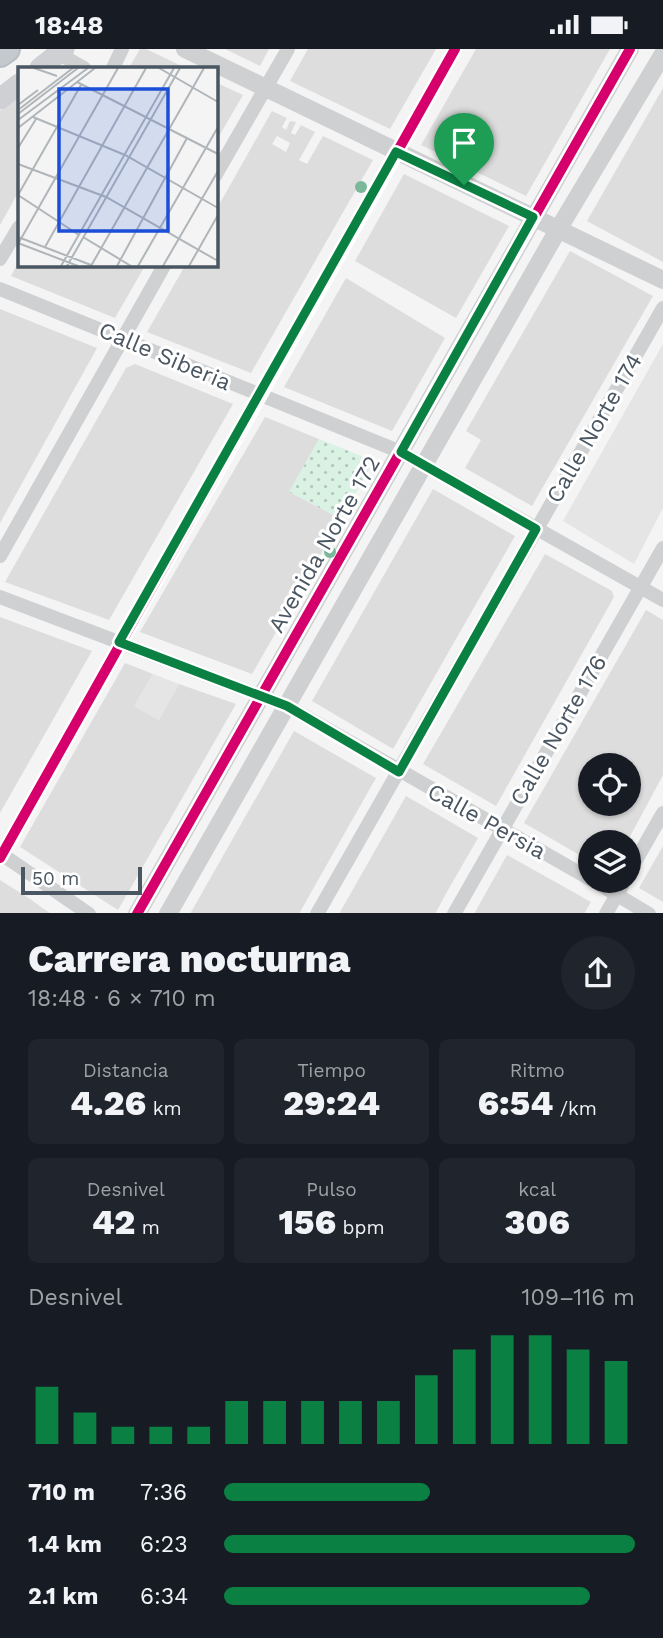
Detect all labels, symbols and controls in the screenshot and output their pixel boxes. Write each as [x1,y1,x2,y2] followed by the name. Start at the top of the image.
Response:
[35,10,103,40] text: 18:48
[18,67,217,266] inset map
[434,113,494,185] pin
[445,124,483,162] icon: arrive
[95,316,235,396] street label: Calle Siberia
[541,349,648,508] street label: Calle Norte 174
[263,451,386,637] street label: Avenida Norte 172
[505,650,612,810] street label: Calle Norte 176
[578,753,641,893] map controls
[578,753,641,816] button: locate
[423,778,551,865] street label: Calle Persia
[578,830,641,893] button: layers
[21,865,142,896] scale bar
[32,867,79,890] text: 50 m
[561,936,635,1010] button: share
[28,937,350,981] text: Carrera nocturna
[28,985,216,1012] text: 18:48 · 6 × 710 m
[83,1059,169,1082] text: Distancia
[297,1059,366,1082] text: Tiempo
[510,1059,565,1082] text: Ritmo
[70,1082,146,1124] text: 4.26
[283,1082,380,1124] text: 29:24
[477,1082,553,1124] text: 6:54
[146,1097,182,1120] text: km
[553,1097,597,1120] text: /km
[87,1178,165,1201] text: Desnivel
[306,1178,357,1201] text: Pulso
[518,1178,556,1201] text: kcal
[92,1201,135,1243] text: 42
[278,1201,336,1243] text: 156
[504,1201,570,1243] text: 306
[135,1216,160,1239] text: m
[336,1216,385,1239] text: bpm
[28,1284,123,1311] text: Desnivel
[522,1284,635,1311] text: 109–116 m
[28,1479,95,1506] text: 710 m
[140,1479,187,1506] text: 7:36
[28,1531,102,1558] text: 1.4 km
[140,1531,188,1558] text: 6:23
[28,1583,99,1610] text: 2.1 km
[140,1583,188,1610] text: 6:34

